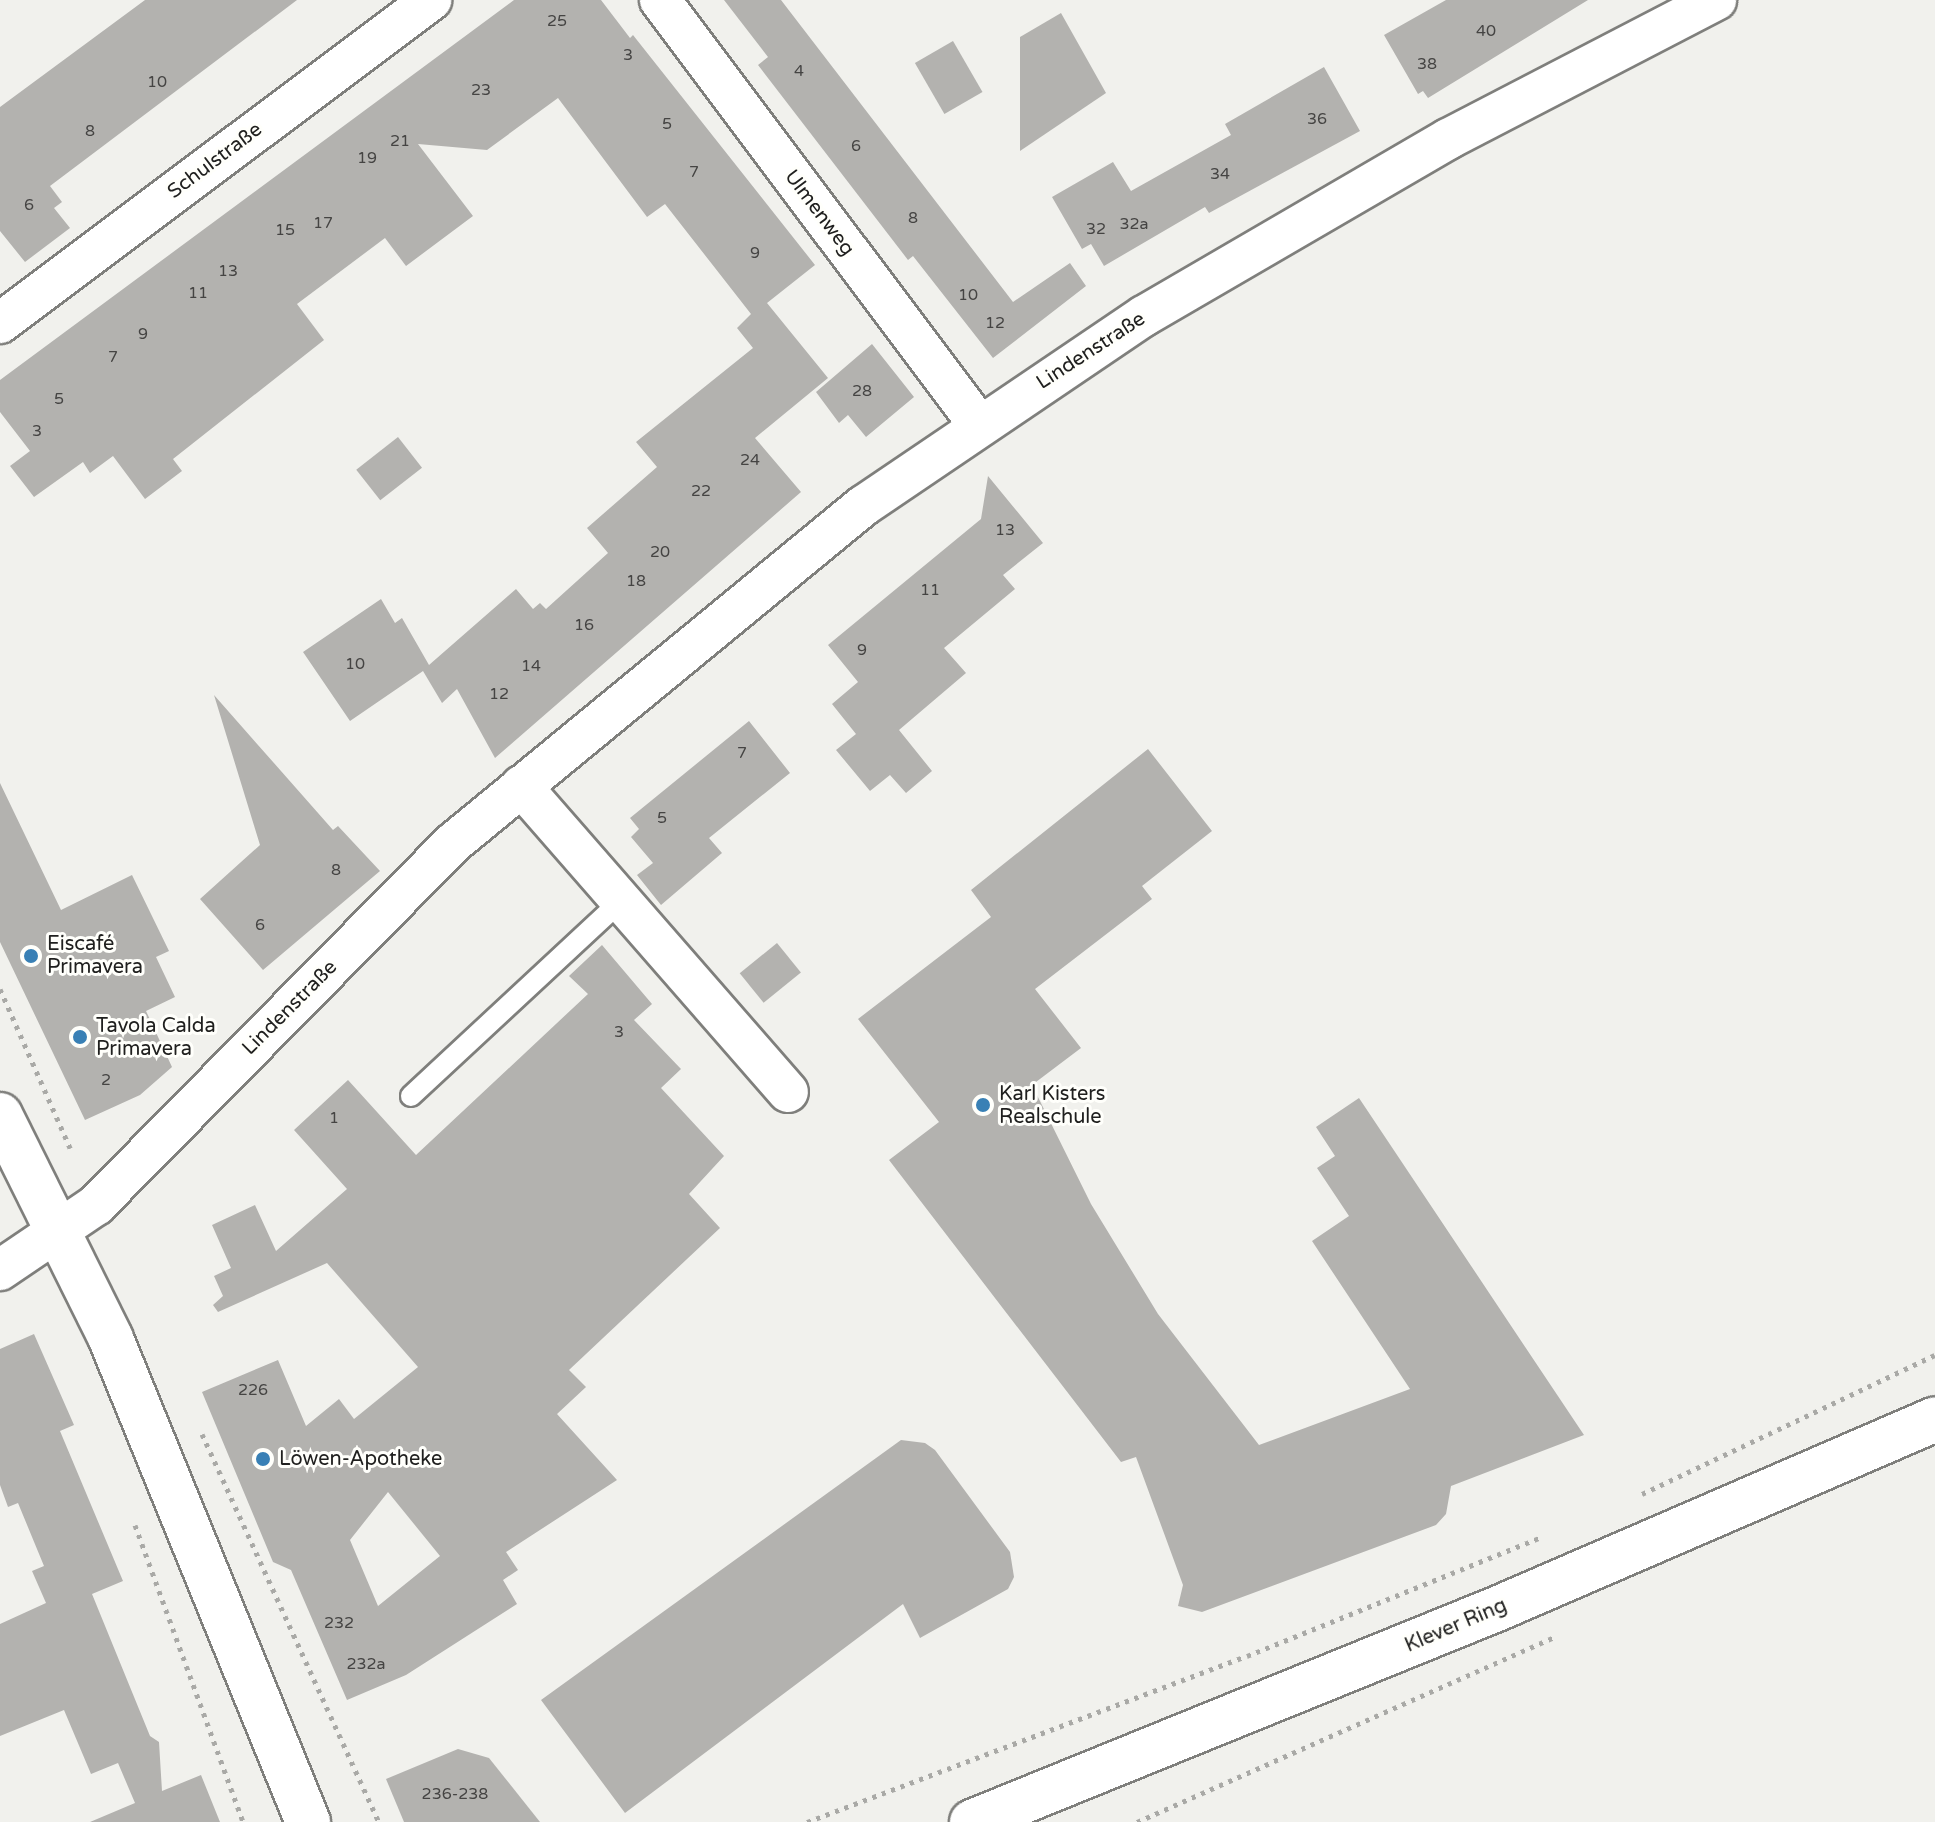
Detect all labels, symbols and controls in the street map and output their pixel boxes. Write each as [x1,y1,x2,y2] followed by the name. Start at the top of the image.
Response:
[547,11,567,31] house number: 25
[1476,21,1496,41] house number: 40
[623,45,633,65] house number: 3
[1417,54,1437,74] house number: 38
[794,61,804,81] house number: 4
[147,72,167,92] house number: 10
[471,80,491,100] house number: 23
[1307,109,1327,129] house number: 36
[662,114,672,134] house number: 5
[163,118,267,204] street label: Schulstraße
[85,121,95,141] house number: 8
[390,131,410,151] house number: 21
[851,136,861,156] house number: 6
[357,148,377,168] house number: 19
[689,162,699,182] house number: 7
[1210,164,1230,184] house number: 34
[779,165,859,261] street label: Ulmenweg
[24,195,34,215] house number: 6
[908,208,918,228] house number: 8
[313,213,333,233] house number: 17
[1119,214,1149,234] house number: 32a
[1086,219,1106,239] house number: 32
[275,220,295,240] house number: 15
[750,243,760,263] house number: 9
[218,261,238,281] house number: 13
[188,283,208,303] house number: 11
[958,285,978,305] house number: 10
[1032,307,1150,395] street label: Lindenstraße
[985,313,1005,333] house number: 12
[138,324,148,344] house number: 9
[108,347,118,367] house number: 7
[852,381,872,401] house number: 28
[54,389,64,409] house number: 5
[32,421,42,441] house number: 3
[740,450,760,470] house number: 24
[691,481,711,501] house number: 22
[995,520,1015,540] house number: 13
[650,542,670,562] house number: 20
[626,571,646,591] house number: 18
[920,580,940,600] house number: 11
[574,615,594,635] house number: 16
[857,640,867,660] house number: 9
[345,654,365,674] house number: 10
[521,656,541,676] house number: 14
[489,684,509,704] house number: 12
[737,743,747,763] house number: 7
[657,808,667,828] house number: 5
[331,860,341,880] house number: 8
[255,915,265,935] house number: 6
[47,932,143,979] place label: Eiscafé Primavera
[22,947,40,965] marker: Eiscafé Primavera
[238,956,342,1060] street label: Lindenstraße
[96,1014,216,1061] place label: Tavola Calda Primavera
[614,1022,624,1042] house number: 3
[71,1028,89,1046] marker: Tavola Calda Primavera
[101,1070,111,1090] house number: 2
[999,1082,1105,1129] place label: Karl Kisters Realschule
[974,1096,992,1114] marker: Karl Kisters Realschule
[329,1108,339,1128] house number: 1
[238,1380,268,1400] house number: 226
[279,1447,442,1471] place label: Löwen-Apotheke
[254,1450,272,1468] marker: Löwen-Apotheke
[1401,1594,1511,1658] street label: Klever Ring
[324,1613,354,1633] house number: 232
[346,1654,386,1674] house number: 232a
[422,1784,488,1804] house number: 236-238

